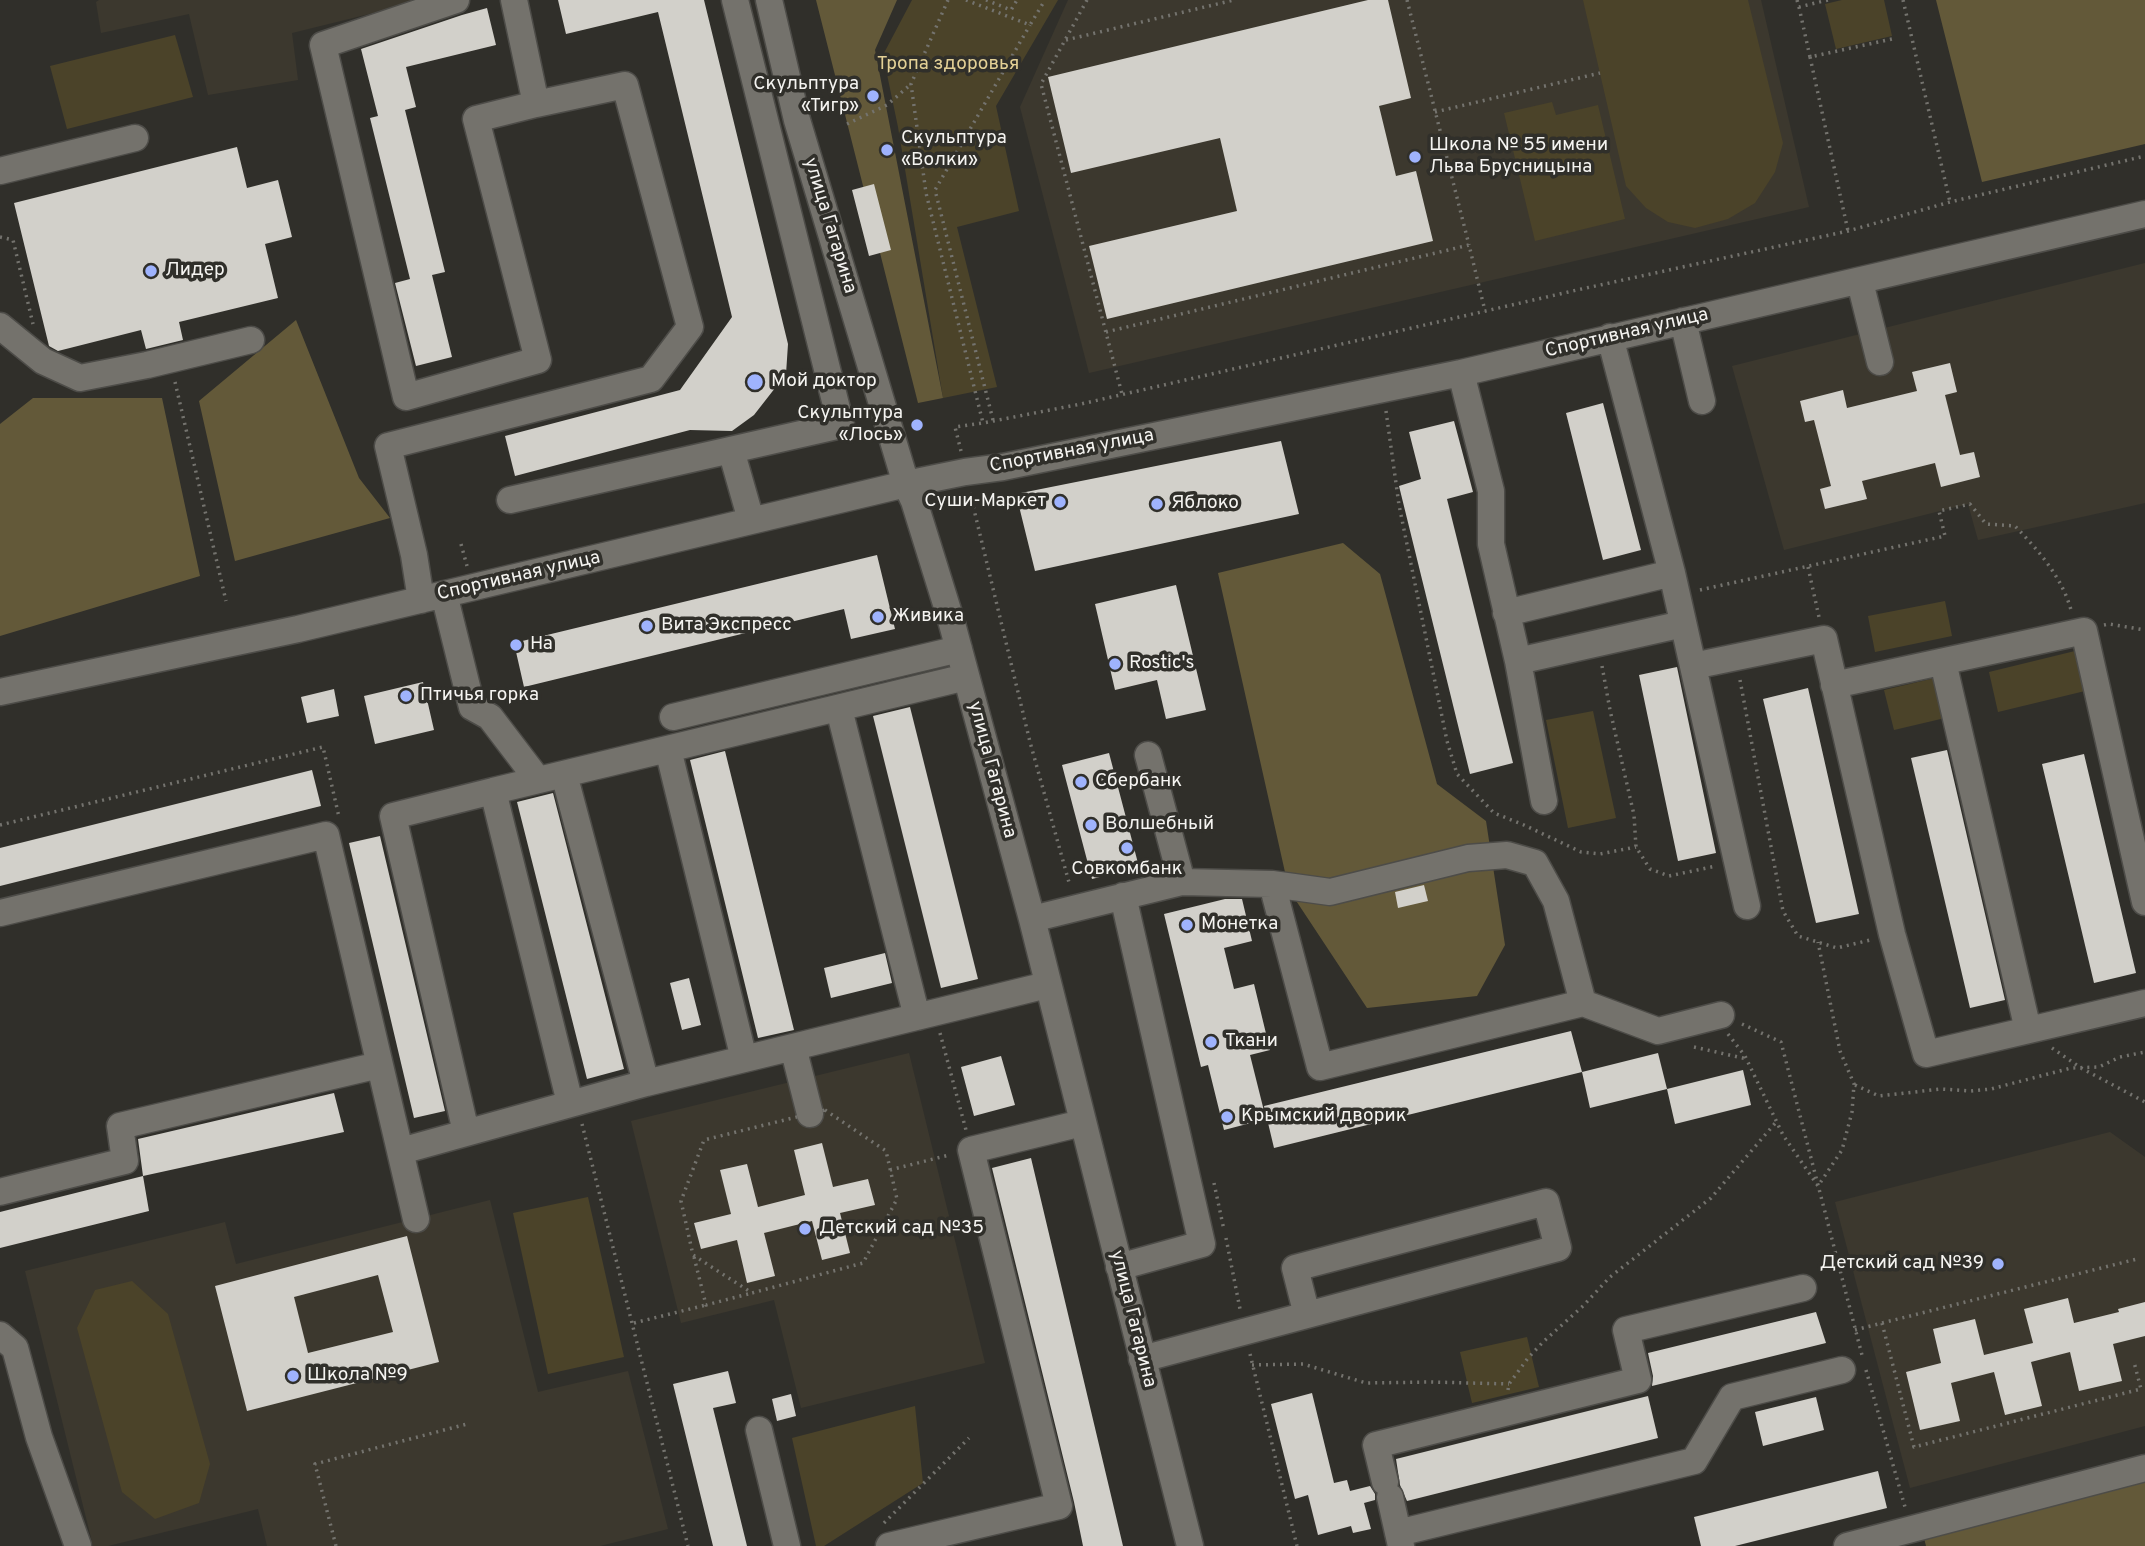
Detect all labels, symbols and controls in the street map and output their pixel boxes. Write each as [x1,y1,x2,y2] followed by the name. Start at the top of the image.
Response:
[877,54,1019,76] park label: Тропа здоровья
[753,74,859,118] place label: Скульптура «Тигр»
[865,88,881,104] marker: Скульптура «Тигр»
[901,128,1007,172] place label: Скульптура «Волки»
[1429,135,1608,179] place label: Школа № 55 имени Льва Брусницына
[879,142,895,158] marker: Скульптура «Волки»
[1407,149,1423,165] marker: Школа № 55 имени Льва Брусницына
[798,155,860,297] street label: улица Гагарина
[165,260,225,282] place label: Лидер
[143,263,159,279] marker: Лидер
[1543,304,1711,364] street label: Спортивная улица
[771,371,877,393] place label: Мой доктор
[745,372,765,392] marker: Мой доктор
[797,403,903,447] place label: Скульптура «Лось»
[909,417,925,433] marker: Скульптура «Лось»
[988,425,1156,479] street label: Спортивная улица
[924,491,1046,513] place label: Суши-Маркет
[1171,493,1239,515] place label: Яблоко
[1052,494,1068,510] marker: Суши-Маркет
[1149,496,1165,512] marker: Яблоко
[435,547,603,607] street label: Спортивная улица
[892,606,964,628] place label: Живика
[870,609,886,625] marker: Живика
[661,615,792,637] place label: Вита Экспресс
[639,618,655,634] marker: Вита Экспресс
[530,634,553,656] place label: На
[508,637,524,653] marker: На
[1129,653,1194,675] place label: Rostic's
[1107,656,1123,672] marker: Rostic's
[420,685,539,707] place label: Птичья горка
[398,688,414,704] marker: Птичья горка
[962,699,1020,841] street label: улица Гагарина
[1095,771,1182,793] place label: Сбербанк
[1073,774,1089,790] marker: Сбербанк
[1105,814,1214,836] place label: Волшебный
[1083,817,1099,833] marker: Волшебный
[1119,840,1135,856] marker: Совкомбанк
[1071,859,1183,881] place label: Совкомбанк
[1201,914,1278,936] place label: Монетка
[1179,917,1195,933] marker: Монетка
[1225,1031,1278,1053] place label: Ткани
[1203,1034,1219,1050] marker: Ткани
[1241,1106,1407,1128] place label: Крымский дворик
[1219,1109,1235,1125] marker: Крымский дворик
[819,1218,984,1240] place label: Детский сад №35
[797,1221,813,1237] marker: Детский сад №35
[1104,1248,1160,1390] street label: улица Гагарина
[1820,1253,1984,1275] place label: Детский сад №39
[1990,1256,2006,1272] marker: Детский сад №39
[307,1365,408,1387] place label: Школа №9
[285,1368,301,1384] marker: Школа №9

